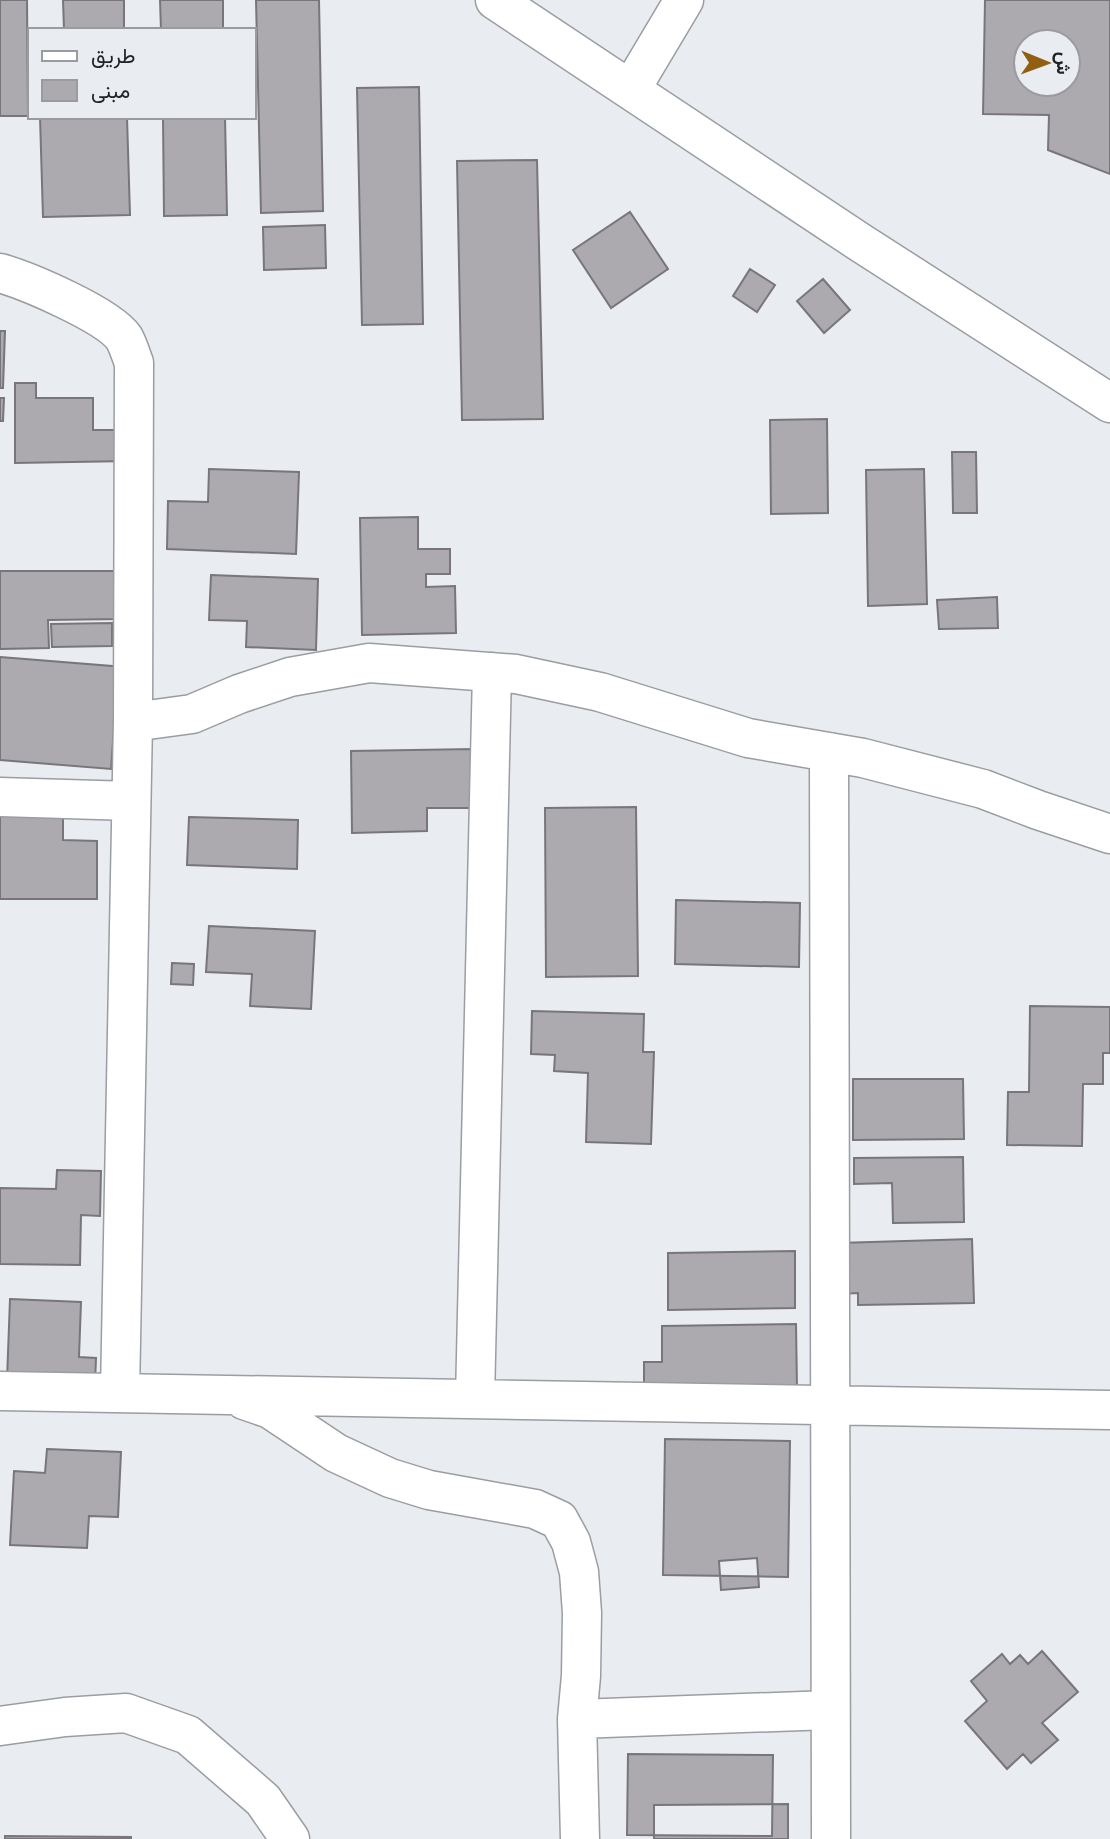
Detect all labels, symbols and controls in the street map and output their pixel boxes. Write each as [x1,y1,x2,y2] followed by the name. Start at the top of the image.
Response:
[28,28,256,119] legend
[1012,28,1082,98] north arrow
[91,41,136,71] text: طريق
[1049,52,1076,75] text: ش
[91,76,130,106] text: مبنى

